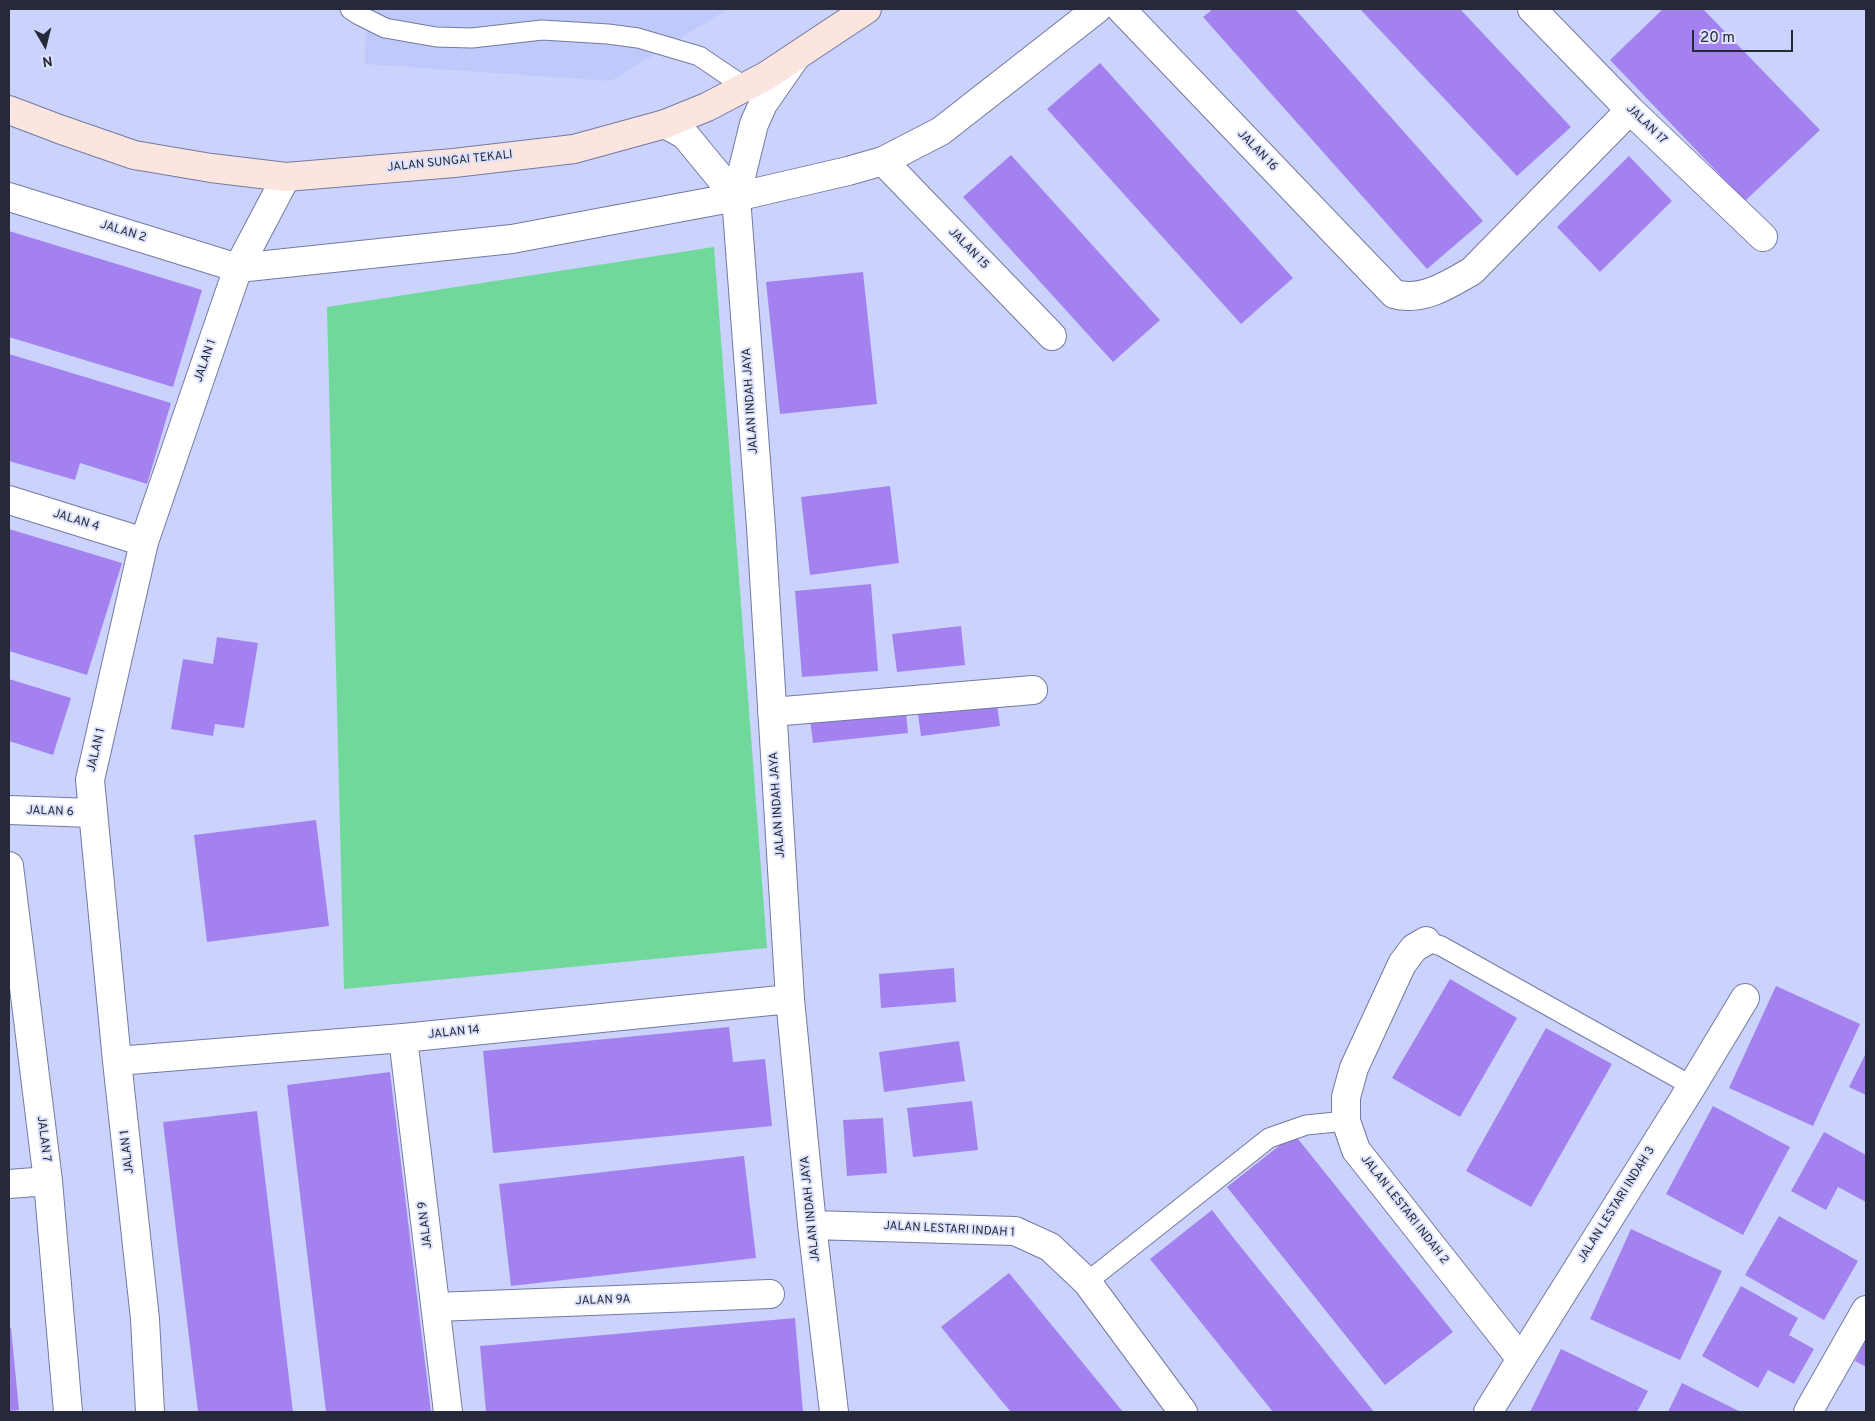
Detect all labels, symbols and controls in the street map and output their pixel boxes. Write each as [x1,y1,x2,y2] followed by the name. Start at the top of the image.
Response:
[20,20,70,70] north arrow
[1695,20,1796,52] scale bar
[1700,29,1735,48] text: 20 m
[41,51,53,69] text: N
[1623,102,1669,148] street label: JALAN 17
[1234,127,1280,175] street label: JALAN 16
[387,148,513,176] street label: JALAN SUNGAI TEKALI
[98,218,148,246] street label: JALAN 2
[945,225,991,273] street label: JALAN 15
[192,338,220,384] street label: JALAN 1
[740,347,762,455] street label: JALAN INDAH JAYA
[51,507,101,535] street label: JALAN 4
[85,727,109,773] street label: JALAN 1
[767,751,789,859] street label: JALAN INDAH JAYA
[26,804,74,820] street label: JALAN 6
[427,1023,481,1043] street label: JALAN 14
[33,1115,53,1163] street label: JALAN 7
[118,1129,138,1175] street label: JALAN 1
[1575,1144,1659,1266] street label: JALAN LESTARI INDAH 3
[1357,1153,1451,1267] street label: JALAN LESTARI INDAH 2
[798,1155,824,1263] street label: JALAN INDAH JAYA
[416,1201,436,1249] street label: JALAN 9
[883,1219,1015,1241] street label: JALAN LESTARI INDAH 1
[575,1293,631,1309] street label: JALAN 9A

